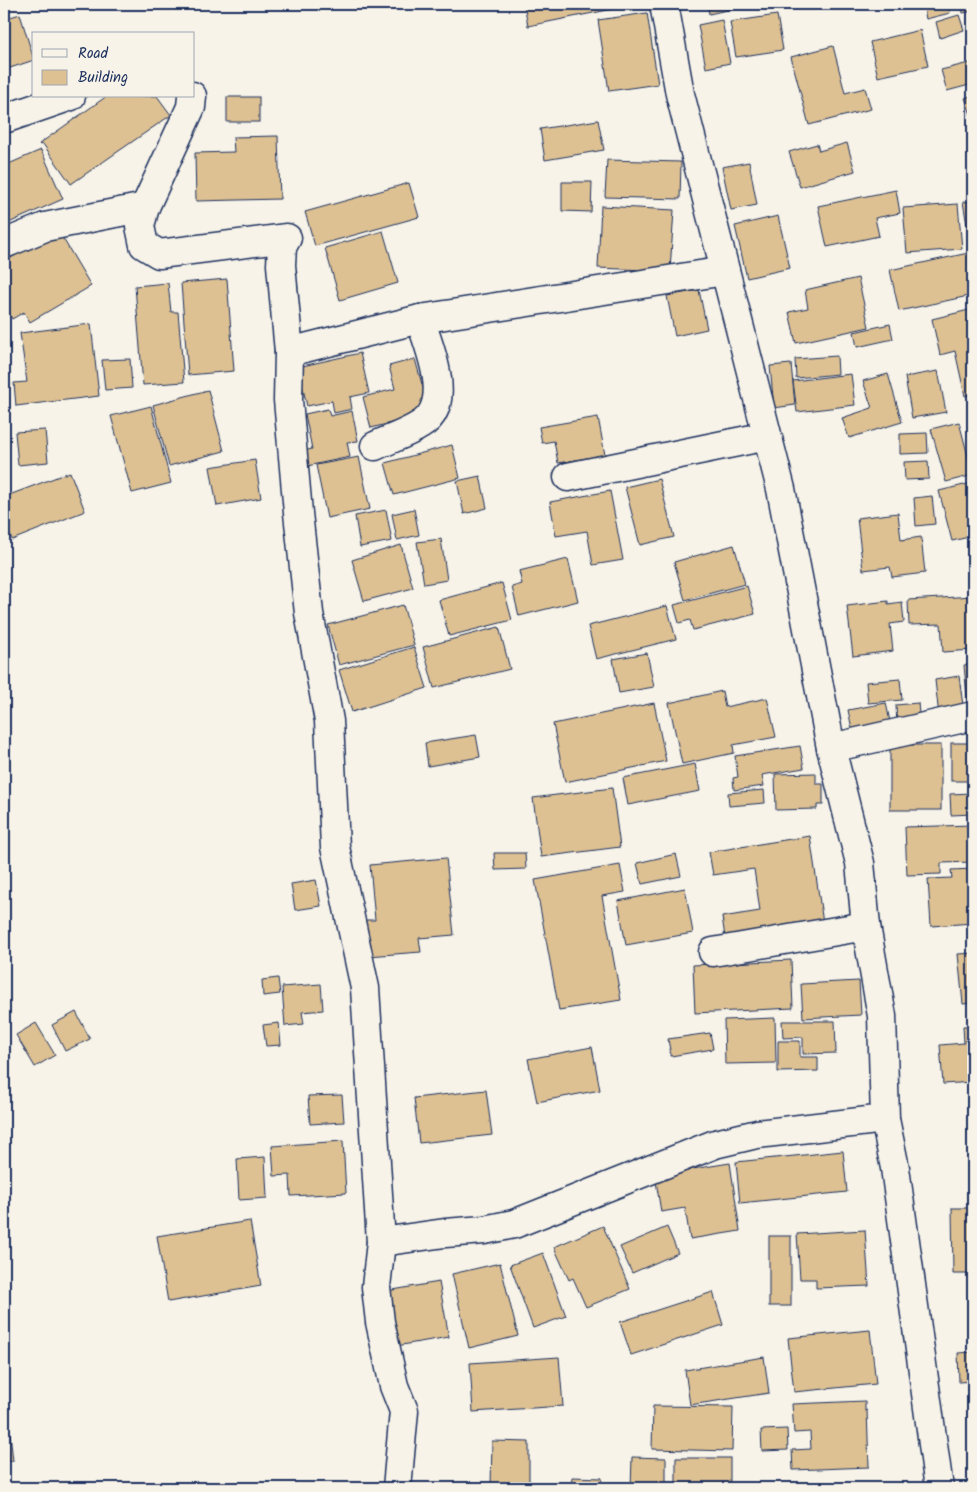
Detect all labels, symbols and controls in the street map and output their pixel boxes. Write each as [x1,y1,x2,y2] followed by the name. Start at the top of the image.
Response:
[32,32,195,98] legend
[78,42,109,66] text: Road
[78,66,128,90] text: Building

